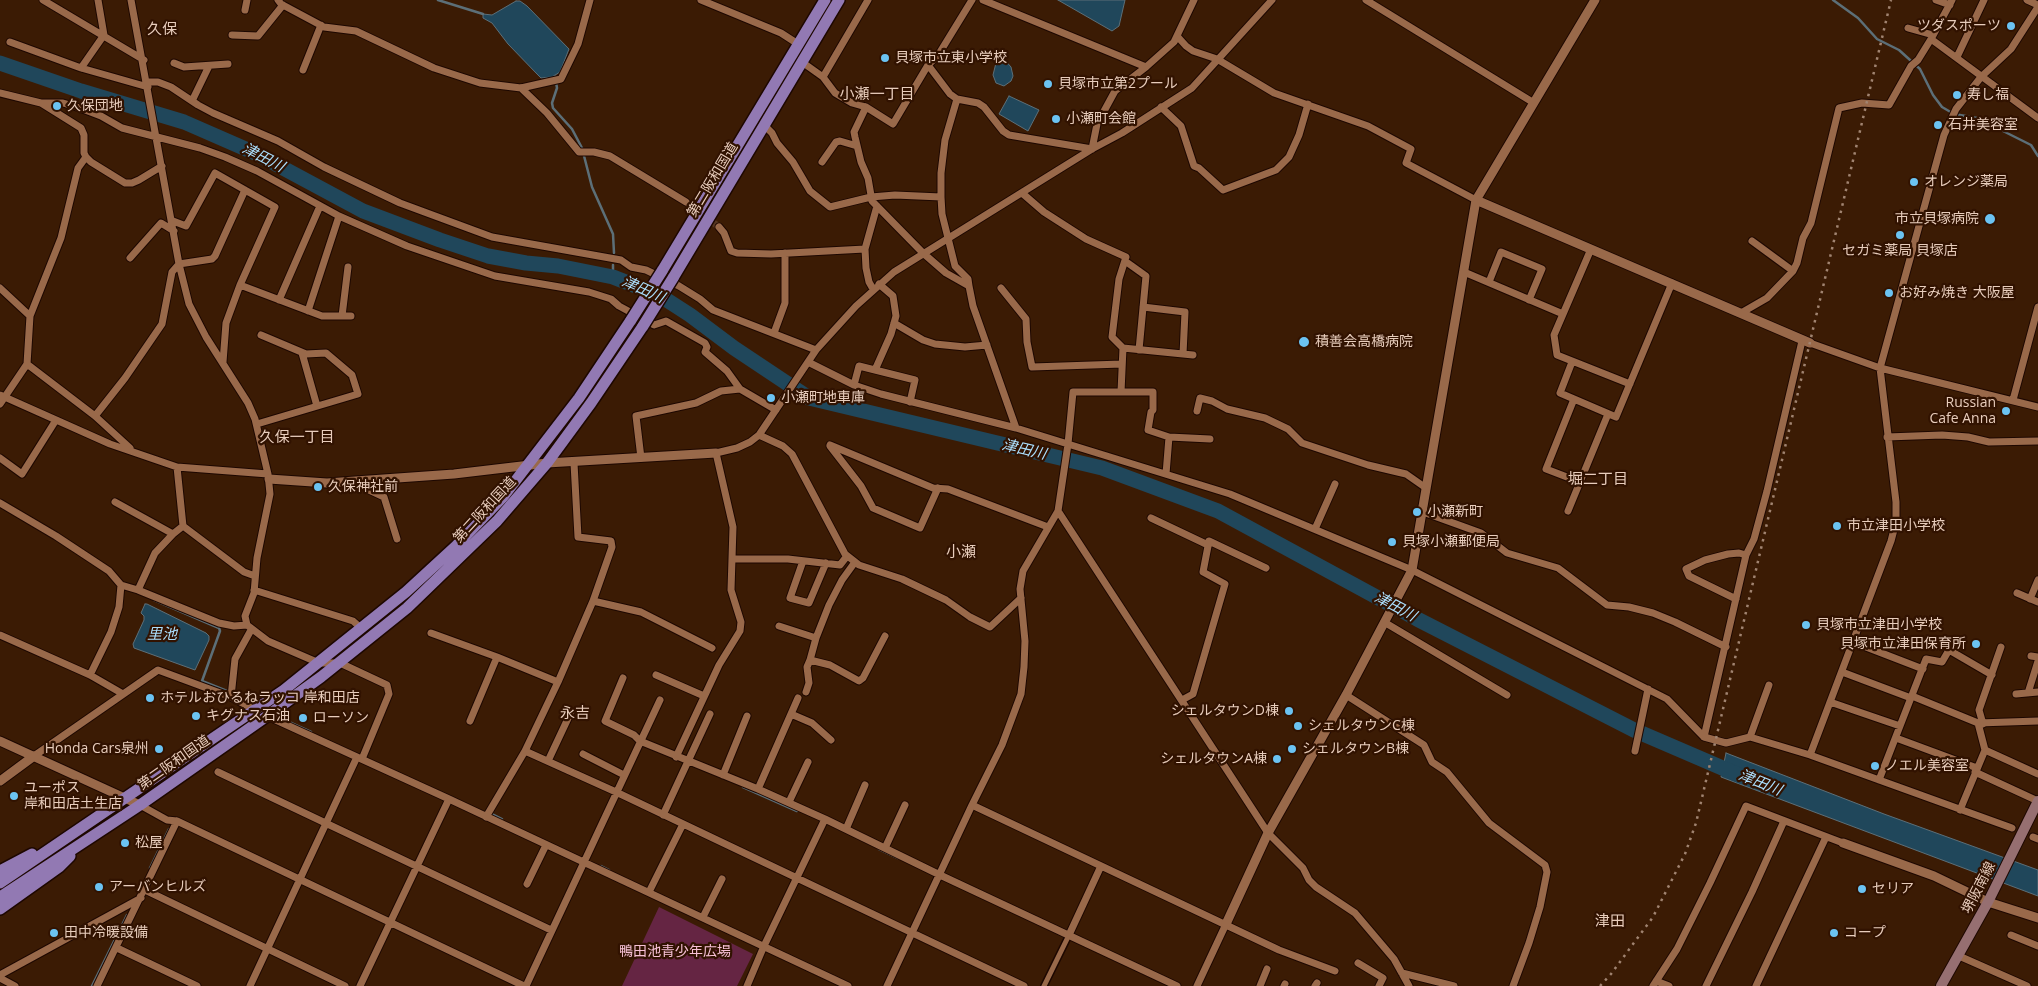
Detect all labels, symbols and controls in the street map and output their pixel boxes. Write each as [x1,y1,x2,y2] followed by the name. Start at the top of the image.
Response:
[1917,18,2001,34] place label: ツダスポーツ
[2005,20,2017,32] marker: ツダスポーツ
[147,21,177,39] district label: 久保
[895,50,1007,66] place label: 貝塚市立東小学校
[879,52,891,64] marker: 貝塚市立東小学校
[1058,76,1178,92] place label: 貝塚市立第2プール
[1042,78,1054,90] marker: 貝塚市立第2プール
[840,86,914,104] district label: 小瀬一丁目
[1967,87,2009,103] place label: 寿し福
[1951,89,1963,101] marker: 寿し福
[67,98,123,114] place label: 久保団地
[51,100,63,112] marker: 久保団地
[1066,111,1136,127] place label: 小瀬町会館
[1050,113,1062,125] marker: 小瀬町会館
[1948,117,2018,133] place label: 石井美容室
[1932,119,1944,131] marker: 石井美容室
[239,140,287,176] water label: 津田川
[684,140,742,220] street label: 第二阪和国道
[1924,174,2008,190] place label: オレンジ薬局
[1908,176,1920,188] marker: オレンジ薬局
[1895,211,1979,227] place label: 市立貝塚病院
[1983,212,1997,226] marker: 市立貝塚病院
[1894,229,1906,241] marker: セガミ薬局 貝塚店
[1842,243,1958,259] place label: セガミ薬局 貝塚店
[619,273,667,307] water label: 津田川
[1899,285,2015,301] place label: お好み焼き 大阪屋
[1883,287,1895,299] marker: お好み焼き 大阪屋
[1315,334,1413,350] place label: 積善会高橋病院
[1297,335,1311,349] marker: 積善会高橋病院
[781,390,865,406] place label: 小瀬町地車庫
[765,392,777,404] marker: 小瀬町地車庫
[1929,395,1996,428] place label: Russian Cafe Anna
[2000,405,2012,417] marker: Russian Cafe Anna
[260,429,334,447] district label: 久保一丁目
[1000,436,1048,464] water label: 津田川
[1568,471,1628,489] district label: 堀二丁目
[450,474,520,546] street label: 第二阪和国道
[328,479,398,495] place label: 久保神社前
[312,481,324,493] marker: 久保神社前
[1427,504,1483,520] place label: 小瀬新町
[1411,506,1423,518] marker: 小瀬新町
[1847,518,1945,534] place label: 市立津田小学校
[1831,520,1843,532] marker: 市立津田小学校
[1402,534,1500,550] place label: 貝塚小瀬郵便局
[1386,536,1398,548] marker: 貝塚小瀬郵便局
[946,544,976,562] district label: 小瀬
[1371,588,1419,626] water label: 津田川
[1816,617,1942,633] place label: 貝塚市立津田小学校
[1800,619,1812,631] marker: 貝塚市立津田小学校
[147,626,177,644] water label: 里池
[1840,636,1966,652] place label: 貝塚市立津田保育所
[1970,638,1982,650] marker: 貝塚市立津田保育所
[160,690,360,706] place label: ホテルおひるねラッコ 岸和田店
[144,692,156,704] marker: ホテルおひるねラッコ 岸和田店
[1171,703,1279,719] place label: シェルタウンD棟
[560,705,590,723] district label: 永吉
[1283,705,1295,717] marker: シェルタウンD棟
[206,708,290,724] place label: キグナス石油
[190,710,202,722] marker: キグナス石油
[313,710,369,726] place label: ローソン
[297,712,309,724] marker: ローソン
[1308,718,1415,734] place label: シェルタウンC棟
[1292,720,1304,732] marker: シェルタウンC棟
[135,732,213,794] street label: 第二阪和国道
[45,741,149,757] place label: Honda Cars泉州
[1302,741,1409,757] place label: シェルタウンB棟
[153,743,165,755] marker: Honda Cars泉州
[1286,743,1298,755] marker: シェルタウンB棟
[1160,751,1267,767] place label: シェルタウンA棟
[1271,753,1283,765] marker: シェルタウンA棟
[1885,758,1969,774] place label: ノエル美容室
[1869,760,1881,772] marker: ノエル美容室
[1736,766,1784,800] water label: 津田川
[24,780,122,812] place label: ユーポス 岸和田店土生店
[8,790,20,802] marker: ユーポス 岸和田店土生店
[135,835,163,851] place label: 松屋
[119,837,131,849] marker: 松屋
[1959,859,1999,917] street label: 堺阪南線
[109,879,206,895] place label: アーバンヒルズ
[93,881,105,893] marker: アーバンヒルズ
[1872,881,1914,897] place label: セリア
[1856,883,1868,895] marker: セリア
[1595,913,1625,931] district label: 津田
[64,925,148,941] place label: 田中冷暖設備
[1844,925,1886,941] place label: コープ
[48,927,60,939] marker: 田中冷暖設備
[1828,927,1840,939] marker: コープ
[619,944,731,960] park label: 鴨田池青少年広場

